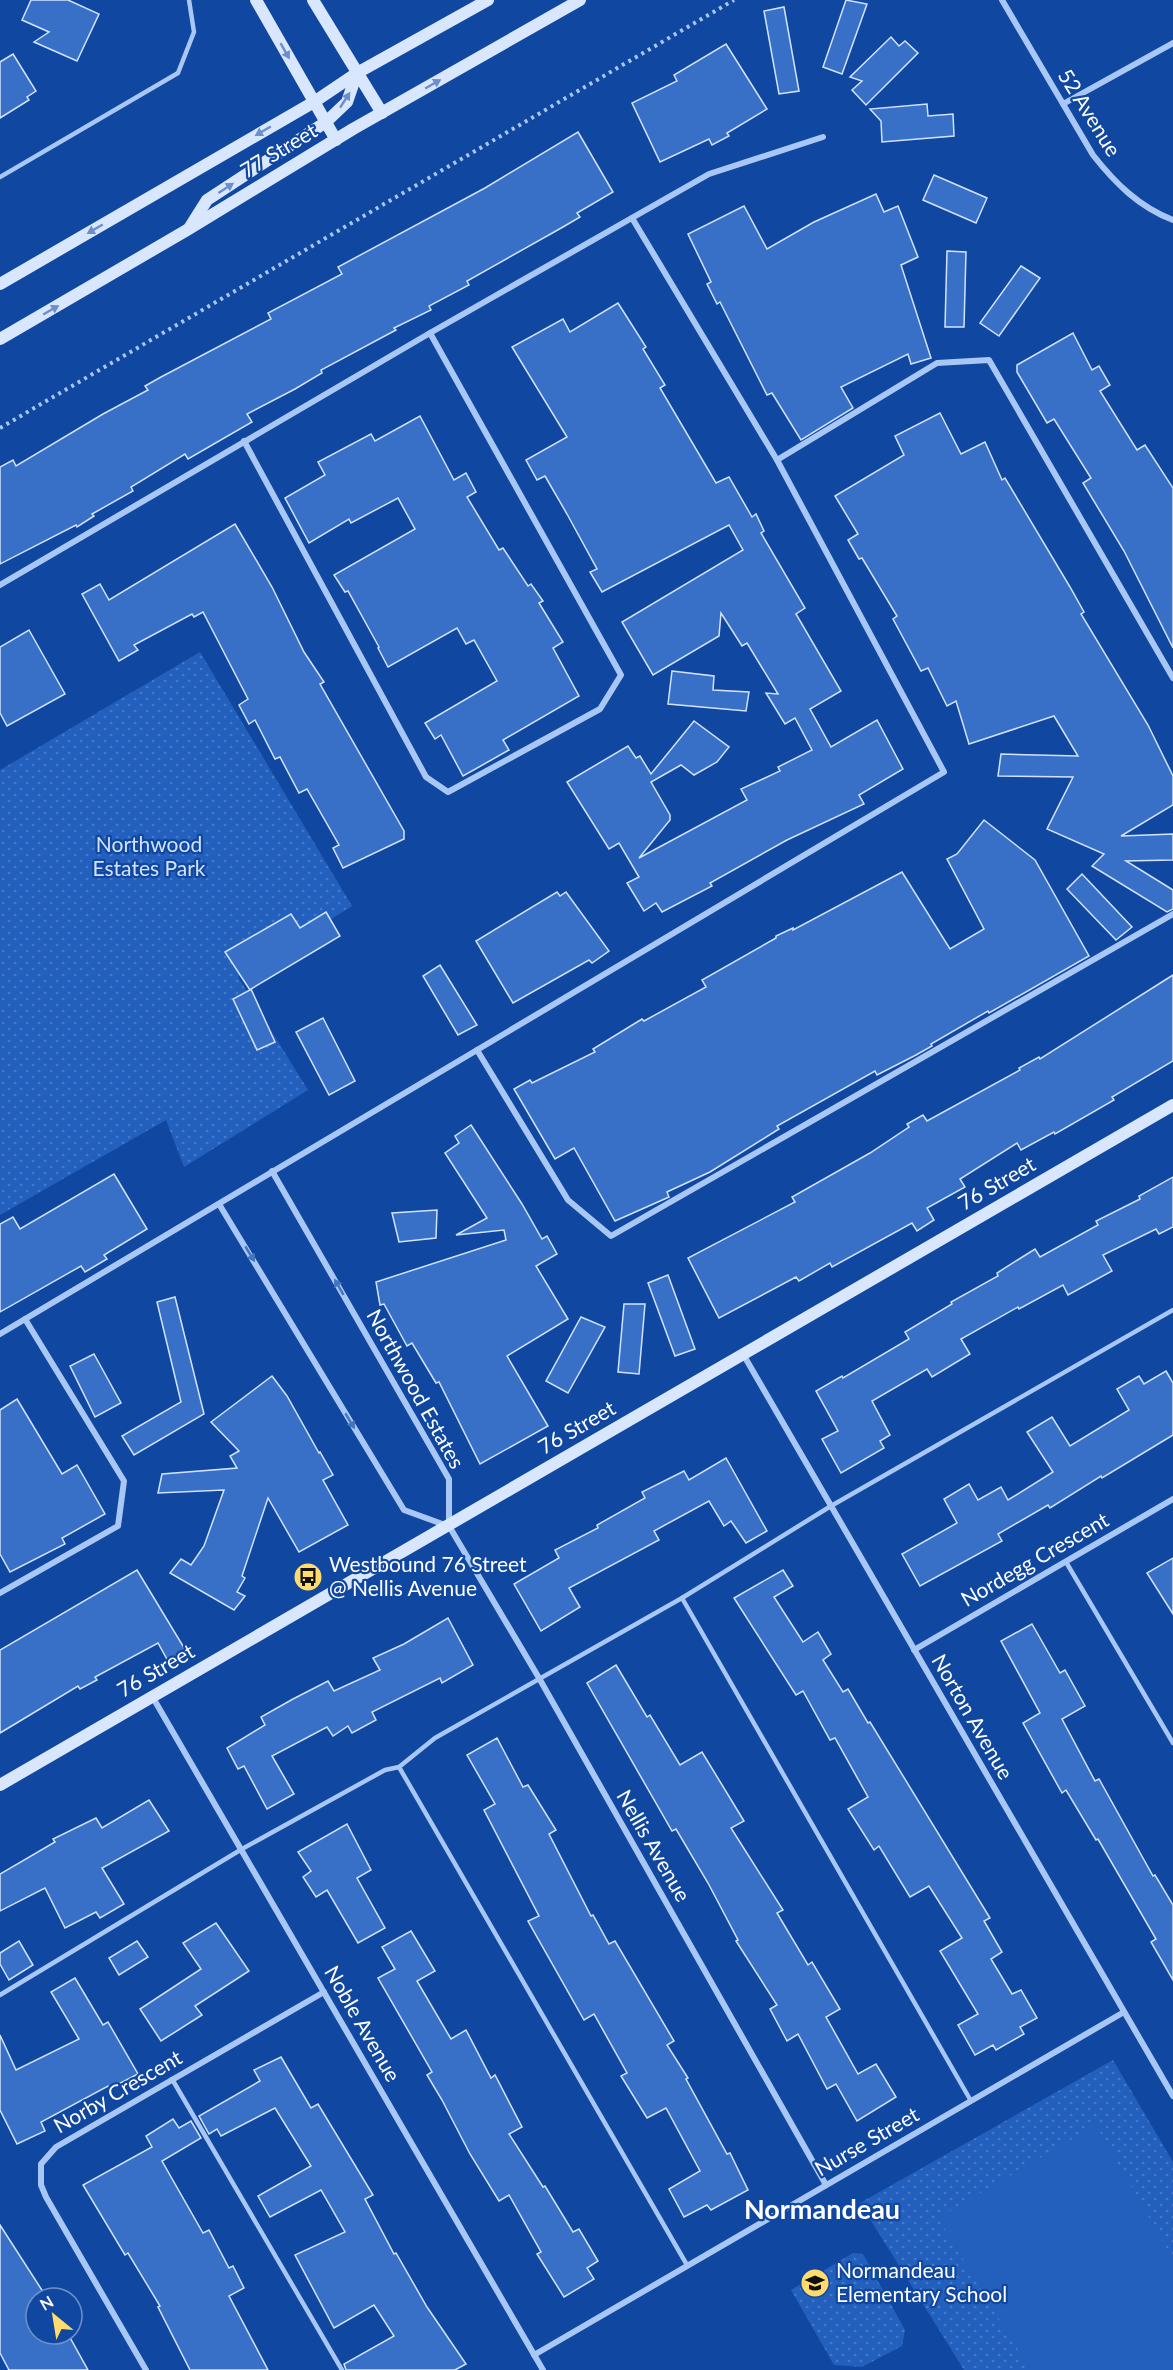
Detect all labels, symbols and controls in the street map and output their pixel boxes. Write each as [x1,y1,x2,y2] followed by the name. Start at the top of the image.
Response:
[279,43,290,59] one-way arrow
[1054,64,1127,161] street label: 52 Avenue
[425,79,442,89] one-way arrow
[339,92,350,108] one-way arrow
[235,117,322,182] street label: 77 Street
[254,126,271,136] one-way arrow
[218,183,234,194] one-way arrow
[86,224,103,234] one-way arrow
[43,304,59,315] one-way arrow
[93,831,206,880] park label: Northwood Estates Park
[953,1150,1040,1215] street label: 76 Street
[244,1246,255,1262] one-way arrow
[334,1278,344,1295] one-way arrow
[362,1304,470,1472] street label: Northwood Estates
[533,1394,620,1459] street label: 76 Street
[345,1413,356,1429] one-way arrow
[956,1506,1113,1611] street label: Nordegg Crescent
[329,1551,527,1600] place label: Westbound 76 Street @ Nellis Avenue
[292,1561,324,1593] bus stop icon: Westbound 76 Street @ Nellis Avenue
[112,1637,199,1702] street label: 76 Street
[927,1649,1019,1783] street label: Norton Avenue
[612,1785,696,1906] street label: Nellis Avenue
[320,1961,407,2086] street label: Noble Avenue
[49,2044,186,2137] street label: Norby Crescent
[810,2101,923,2181] street label: Nurse Street
[744,2192,900,2225] district label: Normandeau
[836,2257,1007,2306] place label: Normandeau Elementary School
[799,2267,831,2299] school or university icon: Normandeau Elementary School
[24,2286,84,2346] north arrow
[36,2291,56,2314] text: N

